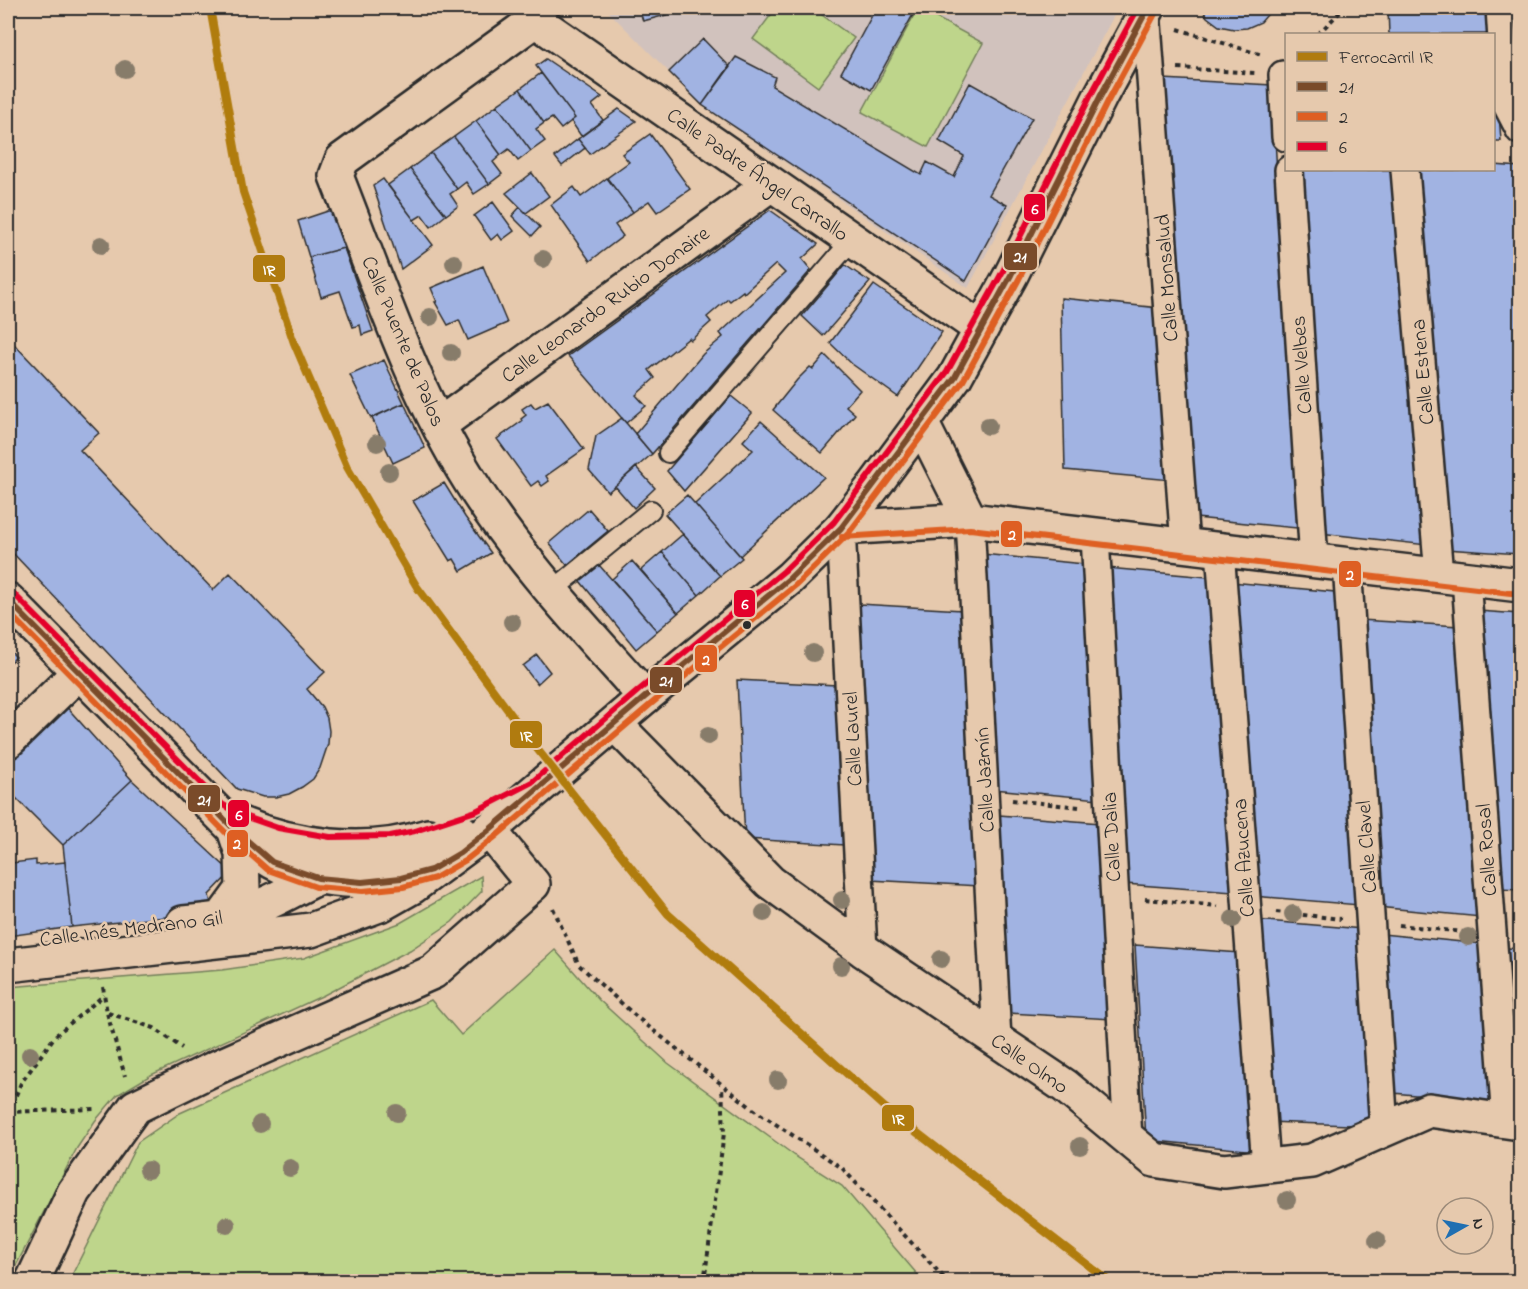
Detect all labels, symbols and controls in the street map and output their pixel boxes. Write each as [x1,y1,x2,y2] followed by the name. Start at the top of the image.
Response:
[1285,33,1495,171] legend
[1338,46,1433,72] text: Ferrocarril IR
[1339,76,1354,102] text: 21
[659,101,855,252] street label: Calle Padre Ángel Carrallo
[1339,106,1348,132] text: 2
[1339,136,1347,162] text: 6
[1023,193,1046,222] line badge: 6
[1030,198,1039,222] text: 6
[1149,213,1187,343] street label: Calle Monsalud
[496,219,717,392] street label: Calle Leonardo Rubio Donaire
[1003,242,1038,271] line badge: 21
[1012,246,1027,270] text: 21
[353,252,452,432] street label: Calle Puente de Palos
[252,254,286,283] line badge: IR
[263,259,276,283] text: IR
[1285,315,1321,415] street label: Calle Velbes
[1404,318,1444,426] street label: Calle Estena
[1000,520,1023,548] line badge: 2
[1007,524,1016,548] text: 2
[1338,560,1362,588] line badge: 2
[1345,564,1354,588] text: 2
[733,589,756,618] line badge: 6
[740,593,749,617] text: 6
[741,619,753,631] unlabelled marker
[694,644,718,673] line badge: 2
[701,649,710,673] text: 2
[649,666,683,694] line badge: 21
[658,670,673,694] text: 21
[837,691,871,787] street label: Calle Laurel
[509,720,543,749] line badge: IR
[520,725,533,749] text: IR
[968,726,1004,833] street label: Calle Jazmín
[187,784,221,813] line badge: 21
[196,789,211,813] text: 21
[1096,791,1130,883] street label: Calle Dalia
[1226,798,1264,918] street label: Calle Azucena
[227,799,250,828] line badge: 6
[1350,800,1386,894] street label: Calle Clavel
[1470,803,1506,897] street label: Calle Rosal
[234,804,243,828] text: 6
[226,829,249,858] line badge: 2
[232,833,241,857] text: 2
[38,904,224,956] street label: Calle Inés Medrano Gil
[984,1027,1074,1103] street label: Calle Olmo
[881,1104,915,1132] line badge: IR
[892,1108,905,1132] text: IR
[1435,1196,1495,1256] north arrow
[1465,1217,1491,1231] text: N

